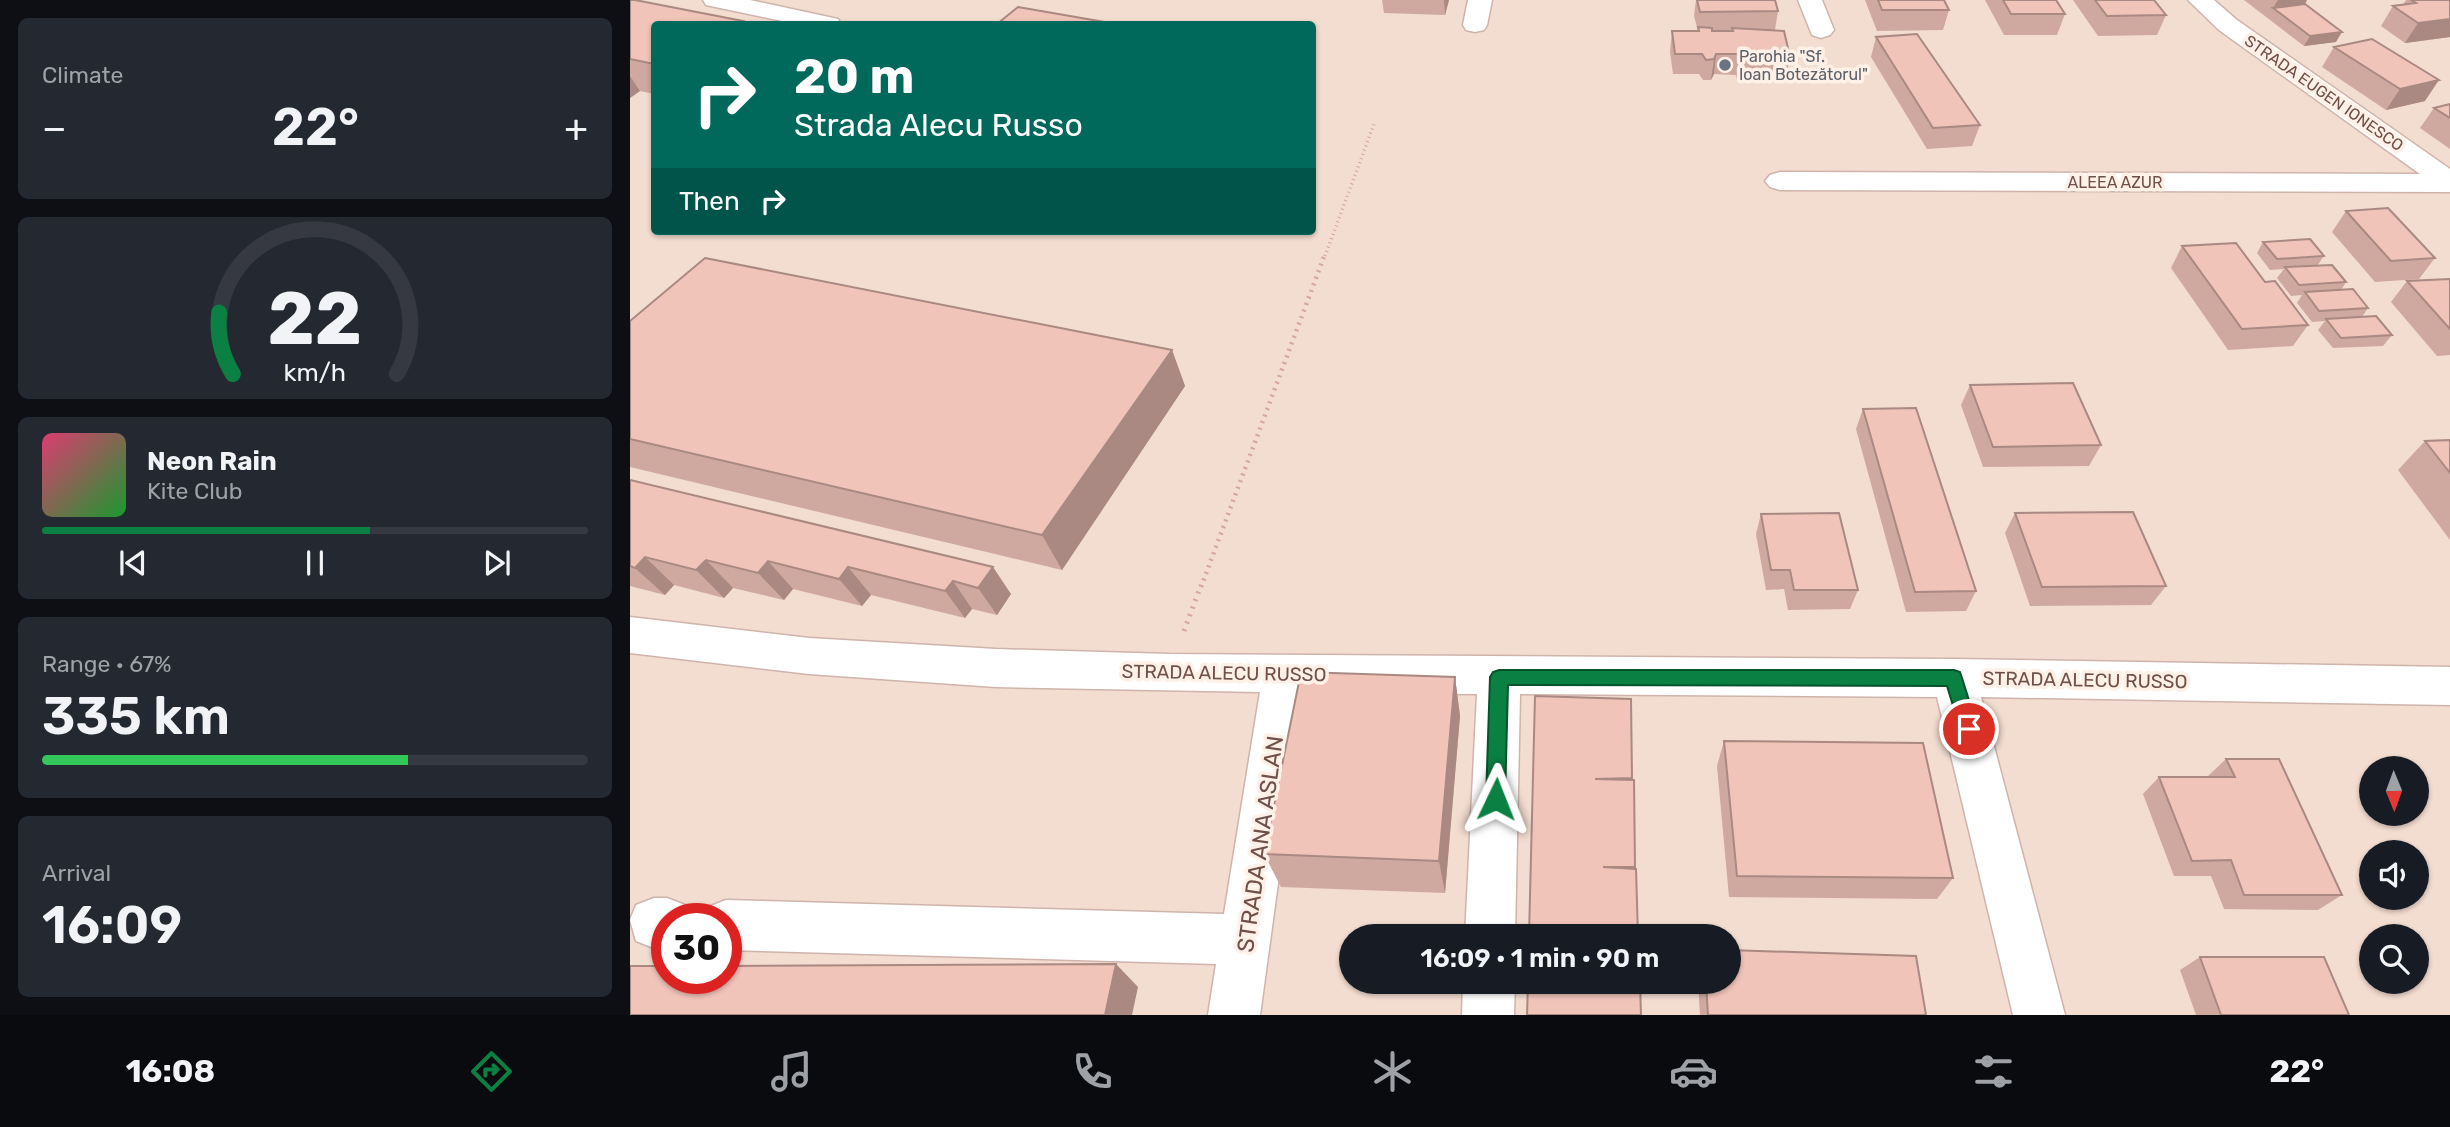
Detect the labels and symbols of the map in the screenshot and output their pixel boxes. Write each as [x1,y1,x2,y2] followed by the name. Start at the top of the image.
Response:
[2241,31,2407,155] street label: STRADA EUGEN IONESCO
[1739,47,1868,84] place label: Parohia "Sf. Ioan Botezătorul"
[1717,57,1733,73] marker: Parohia "Sf. Ioan Botezătorul"
[2068,173,2162,192] street label: ALEEA AZUR
[1121,660,1327,686] street label: STRADA ALECU RUSSO
[1982,667,2188,693] street label: STRADA ALECU RUSSO
[1939,699,1999,759] pin
[1231,734,1289,954] street label: STRADA ANA ASLAN
[2359,756,2429,826] north arrow
[1459,762,1533,836] position arrow
[651,903,742,994] speed limit sign: 30

